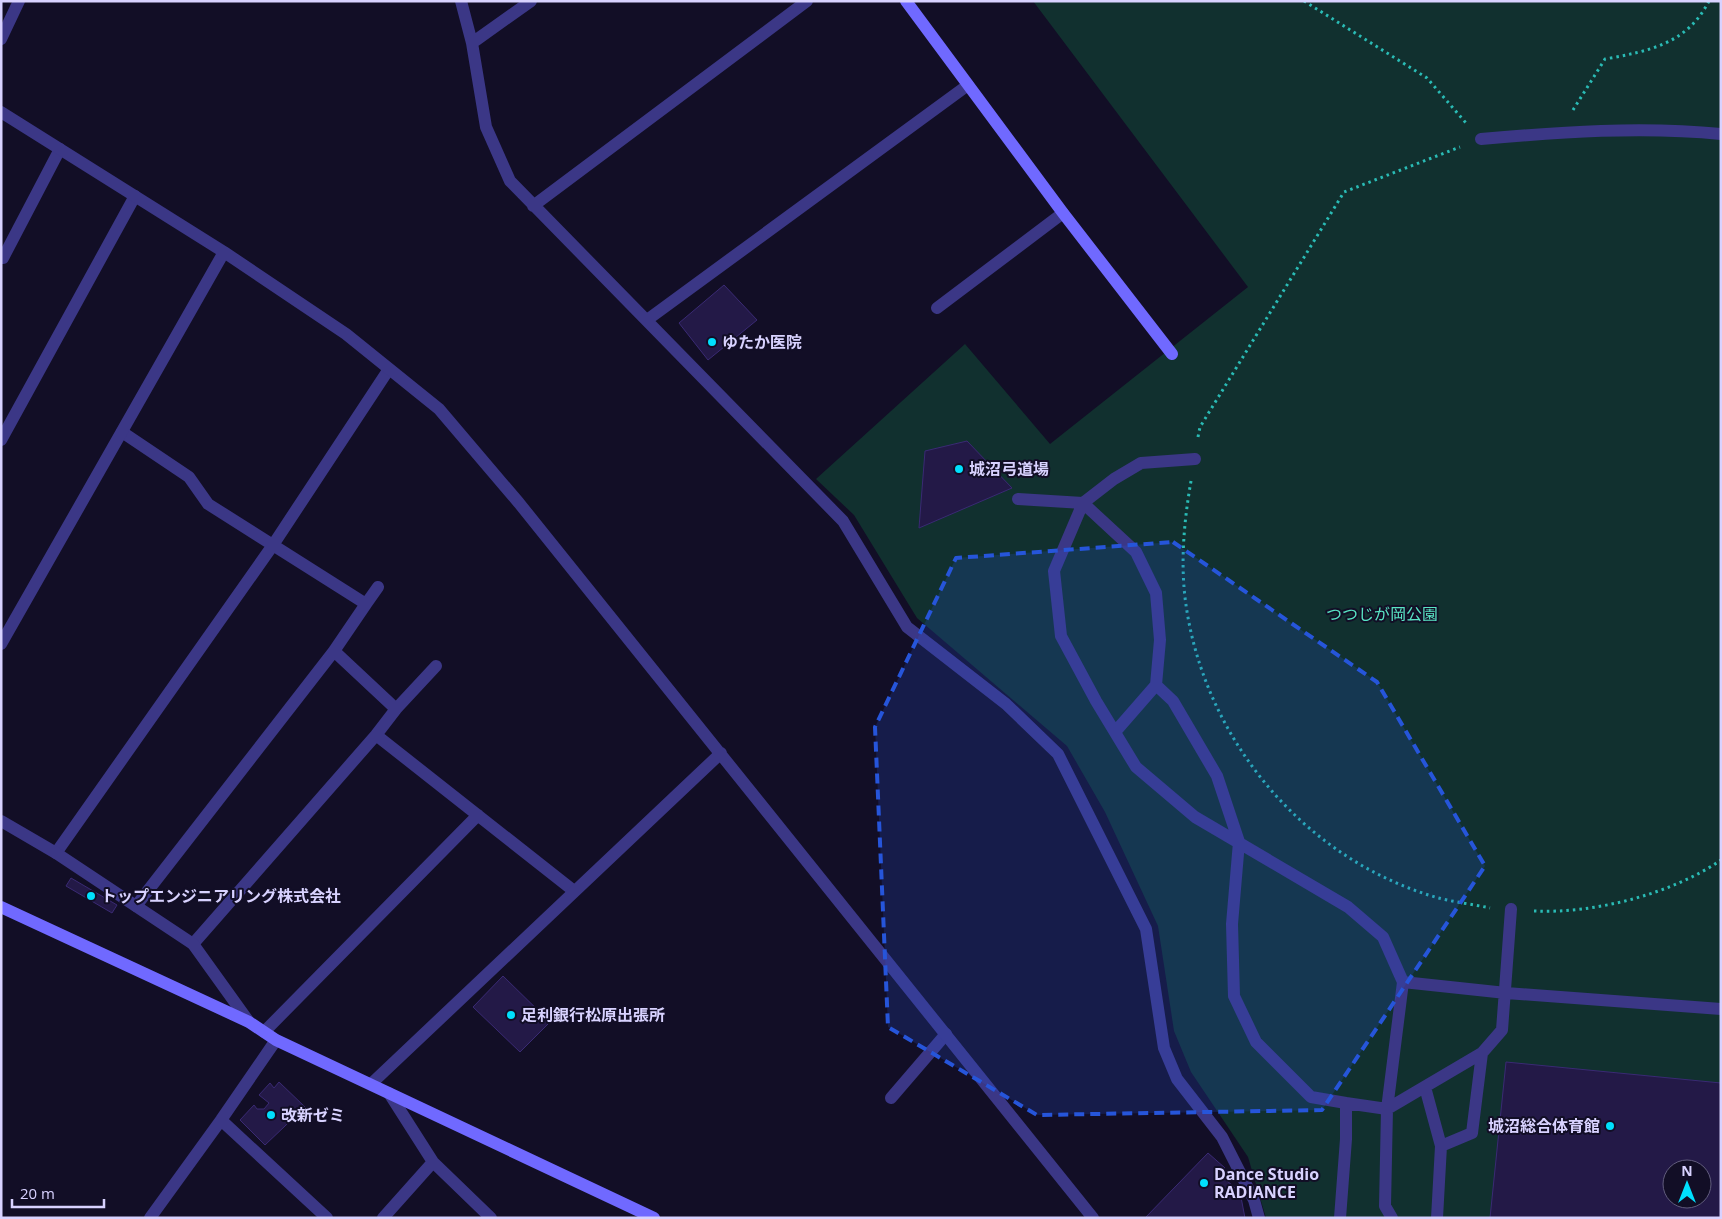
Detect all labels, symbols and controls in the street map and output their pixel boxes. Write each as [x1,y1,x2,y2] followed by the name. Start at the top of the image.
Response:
[722,331,802,353] place label: ゆたか医院
[706,336,718,348] marker: ゆたか医院
[969,458,1049,480] place label: 城沼弓道場
[953,463,965,475] marker: 城沼弓道場
[1326,603,1438,625] park label: つつじが岡公園
[101,885,341,907] place label: トップエンジニアリング株式会社
[85,890,97,902] marker: トップエンジニアリング株式会社
[521,1004,665,1026] place label: 足利銀行松原出張所
[505,1009,517,1021] marker: 足利銀行松原出張所
[281,1104,345,1126] place label: 改新ゼミ
[265,1109,277,1121] marker: 改新ゼミ
[1488,1115,1600,1137] place label: 城沼総合体育館
[1604,1120,1616,1132] marker: 城沼総合体育館
[1662,1159,1712,1209] north arrow
[1681,1161,1693,1180] text: N
[1214,1163,1319,1203] place label: Dance Studio RADIANCE
[12,1176,105,1208] scale bar
[1198,1177,1210,1189] marker: Dance Studio RADIANCE
[20,1183,55,1203] text: 20 m

